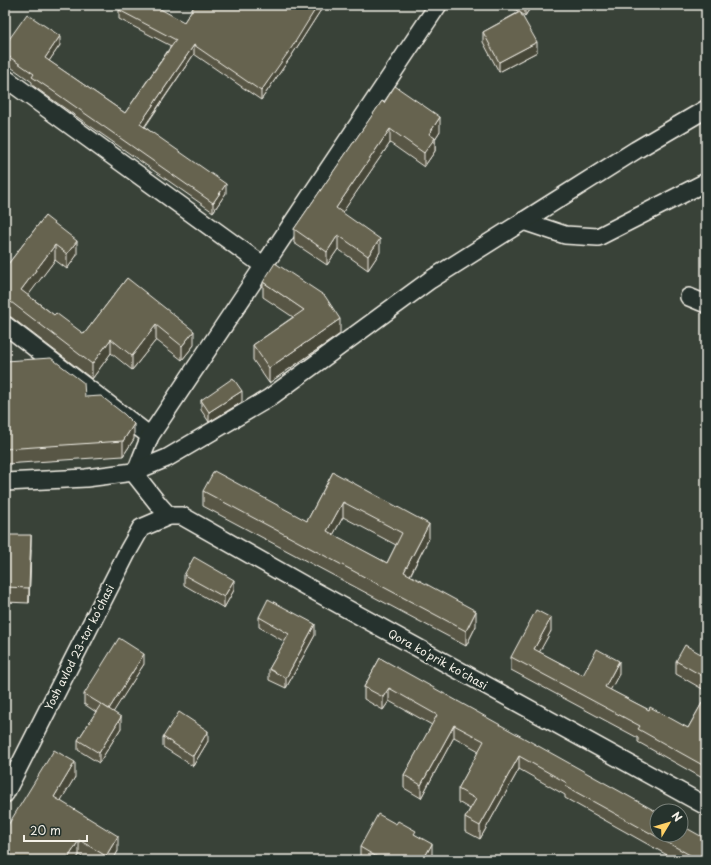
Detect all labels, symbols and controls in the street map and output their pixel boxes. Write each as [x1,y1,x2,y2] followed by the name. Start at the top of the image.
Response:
[40,581,118,713] street label: Yosh avlod 23-tor koʻchasi
[385,625,491,693] street label: Qora koʻprik koʻchasi
[649,803,689,843] north arrow
[668,808,687,825] text: N
[24,817,87,843] scale bar
[30,821,61,839] text: 20 m

